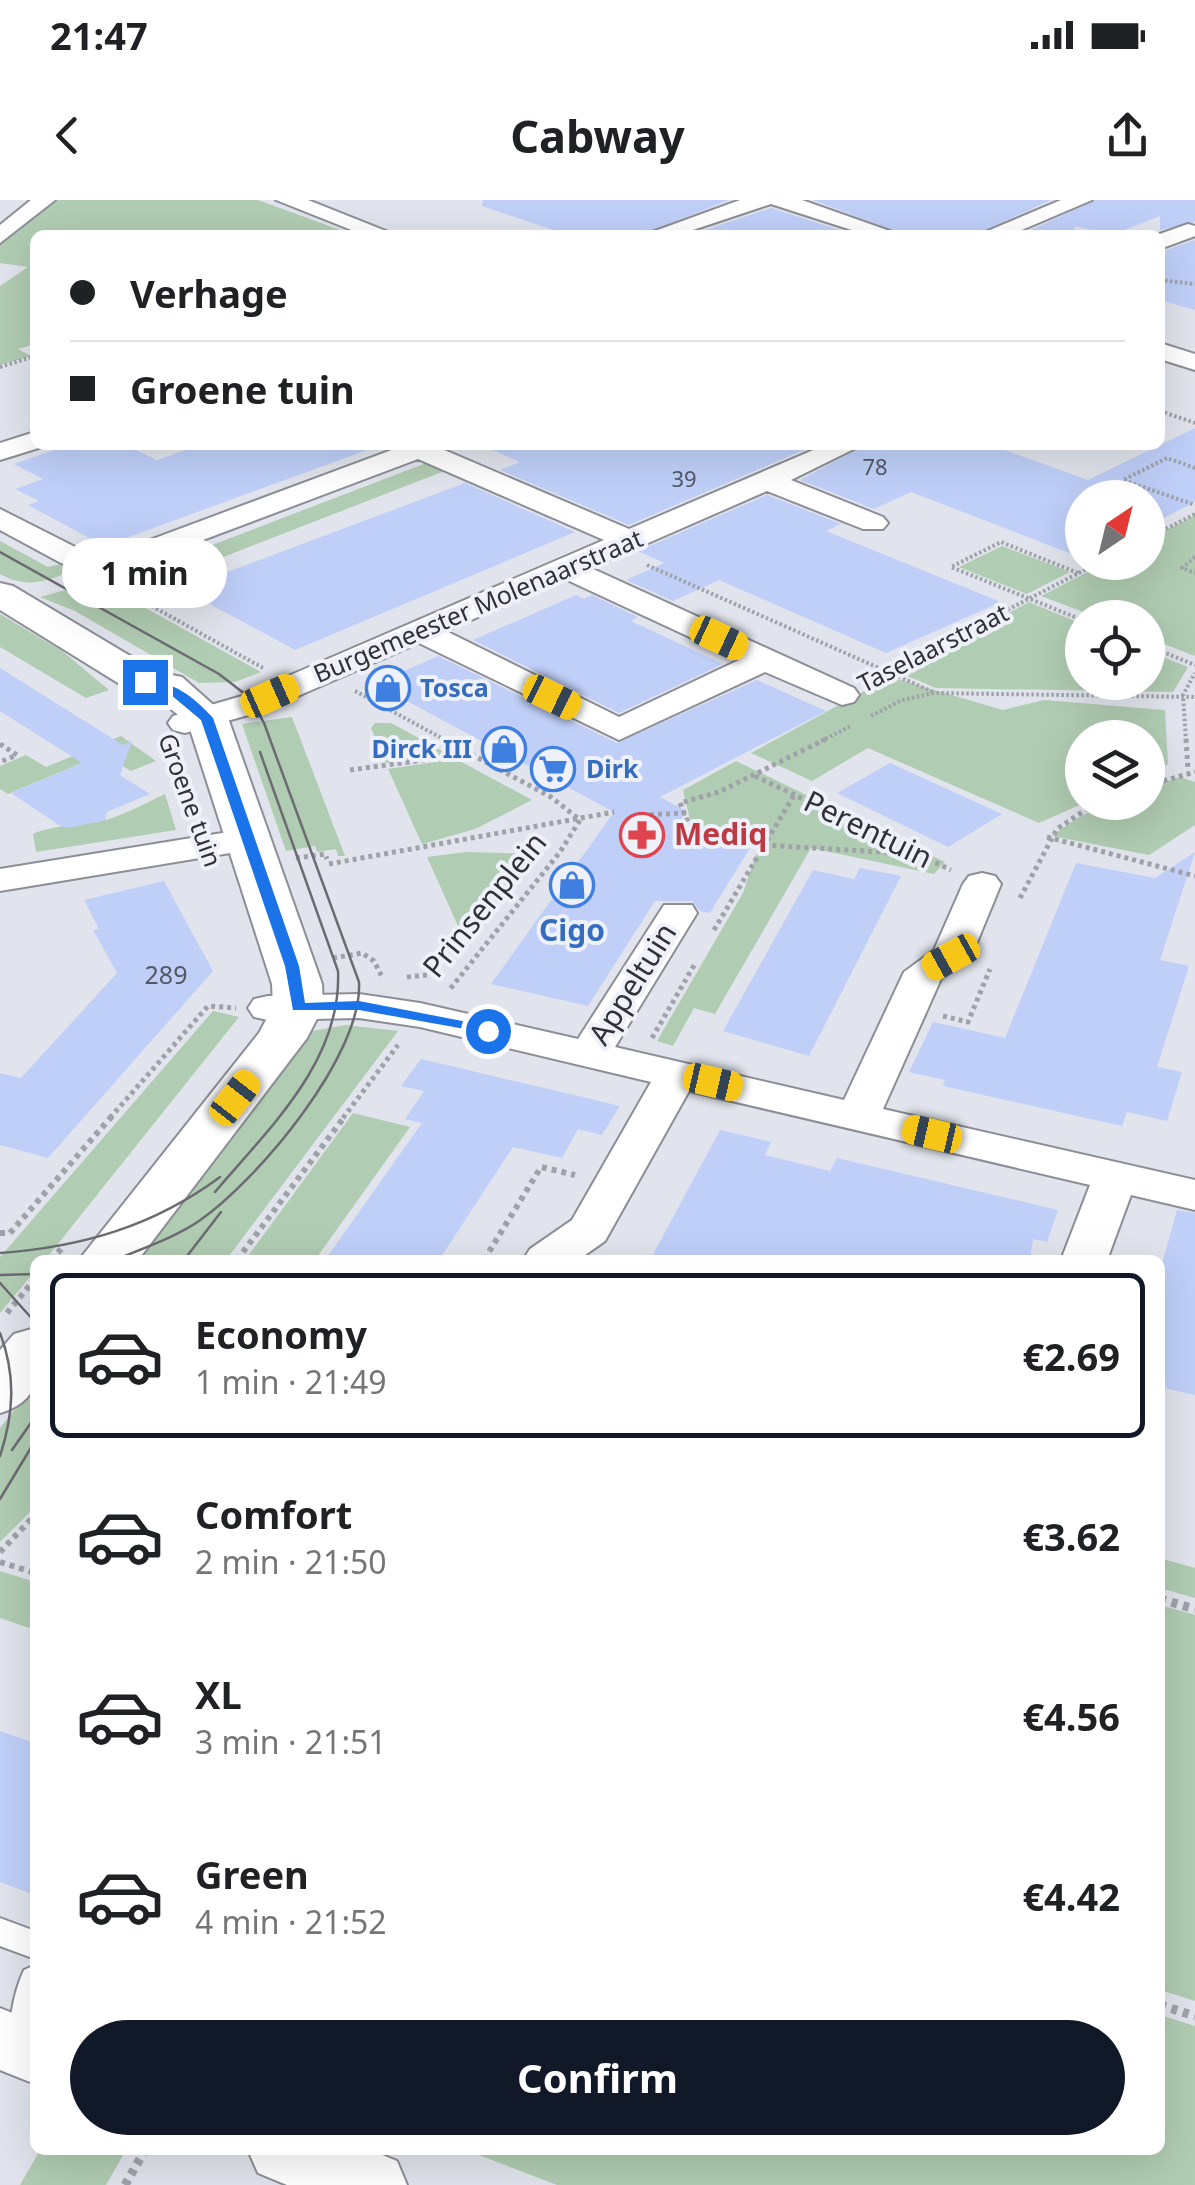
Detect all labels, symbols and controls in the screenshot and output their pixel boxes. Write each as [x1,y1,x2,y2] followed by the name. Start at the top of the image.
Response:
[50,9,148,61] text: 21:47
[510,105,685,166] text: Cabway
[40,108,95,163] icon: back
[1100,108,1155,163] icon: share
[130,267,288,319] text: Verhage
[130,363,355,415] text: Groene tuin
[862,451,888,481] house number: 78
[671,463,697,493] house number: 39
[1065,480,1165,580] north arrow
[1065,480,1165,820] map controls
[308,520,648,690] street label: Burgemeester Molenaarstraat
[62,537,228,607] callout: 1 min
[100,551,189,594] text: 1 min
[851,595,1014,700] street label: Taselaarstraat
[1065,600,1165,700] button: locate
[685,612,753,664] car
[123,660,168,705] route end
[365,665,411,711] shop icon: Tosca
[236,670,304,722] car
[420,670,489,704] place label: Tosca
[518,670,586,724] car
[1065,720,1165,820] button: layers
[481,726,527,772] shop icon: Dirck III
[151,728,231,871] street label: Groene tuin
[371,731,472,765] place label: Dirck III
[530,746,576,792] supermarket icon: Dirk
[586,751,639,785] place label: Dirk
[798,780,940,877] street label: Perentuin
[619,812,665,858] pharmacy icon: Mediq
[674,813,767,854] place label: Mediq
[413,823,555,985] street label: Prinsenplein
[549,862,595,908] shop icon: Cigo
[539,909,605,950] place label: Cigo
[578,915,685,1052] street label: Appeltuin
[917,929,985,985] car
[145,957,187,991] house number: 289
[466,1009,511,1054] route start
[680,1061,746,1103] car
[205,1065,265,1131] car
[899,1113,965,1155] car
[195,1308,367,1360] text: Economy
[75,1311,165,1401] icon: car
[1022,1330,1120,1382] text: €2.69
[195,1360,387,1403] text: 1 min · 21:49
[195,1488,352,1540] text: Comfort
[75,1491,165,1581] icon: car
[1022,1510,1120,1562] text: €3.62
[195,1540,387,1583] text: 2 min · 21:50
[195,1668,242,1720] text: XL
[75,1671,165,1761] icon: car
[1022,1690,1120,1742] text: €4.56
[195,1720,387,1763] text: 3 min · 21:51
[195,1848,309,1900] text: Green
[75,1851,165,1941] icon: car
[1022,1870,1120,1922] text: €4.42
[195,1900,387,1943] text: 4 min · 21:52
[70,2020,1125,2135] button: Confirm

